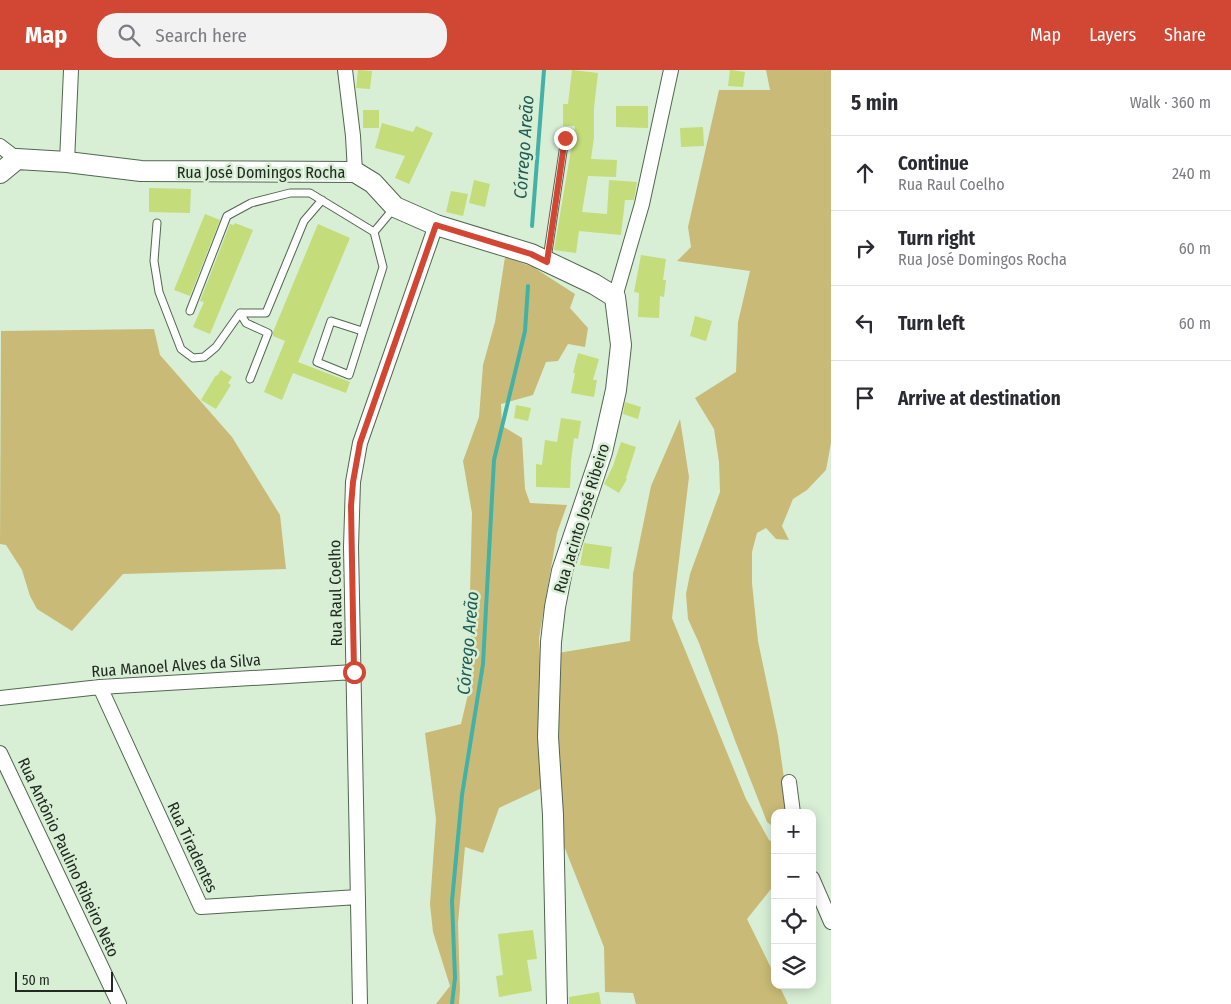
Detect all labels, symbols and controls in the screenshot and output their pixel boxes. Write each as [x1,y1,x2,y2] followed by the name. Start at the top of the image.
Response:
[97,13,447,58] search box
[25,21,67,49] text: Map
[115,21,143,49] icon: search
[155,24,247,47] text: Search here
[1030,24,1061,46] text: Map
[1089,24,1136,46] text: Layers
[1164,24,1206,46] text: Share
[851,90,898,116] text: 5 min
[1130,93,1211,112] text: Walk · 360 m
[509,94,539,200] water label: Córrego Areão
[554,127,577,150] route end
[898,152,969,175] text: Continue
[851,159,879,187] icon: ahead
[177,163,346,182] street label: Rua José Domingos Rocha
[1172,164,1211,183] text: 240 m
[898,175,1005,194] text: Rua Raul Coelho
[898,227,975,250] text: Turn right
[851,234,879,262] icon: right
[1179,239,1211,258] text: 60 m
[898,250,1067,269] text: Rua José Domingos Rocha
[851,309,879,337] icon: left
[898,312,965,335] text: Turn left
[1179,314,1211,333] text: 60 m
[851,384,879,412] icon: arrive
[898,387,1061,410] text: Arrive at destination
[550,441,613,595] street label: Rua Jacinto José Ribeiro
[325,540,346,646] street label: Rua Raul Coelho
[453,590,483,696] water label: Córrego Areão
[91,650,261,681] street label: Rua Manoel Alves da Silva
[343,661,366,684] route start
[14,755,123,960] street label: Rua Antônio Paulino Ribeiro Neto
[163,799,222,896] street label: Rua Tiradentes
[771,809,816,989] map controls
[771,809,816,854] button: +
[771,854,816,899] button: −
[771,899,816,944] button: locate
[771,944,816,989] button: layers
[15,969,112,992] scale bar
[22,972,50,989] text: 50 m

